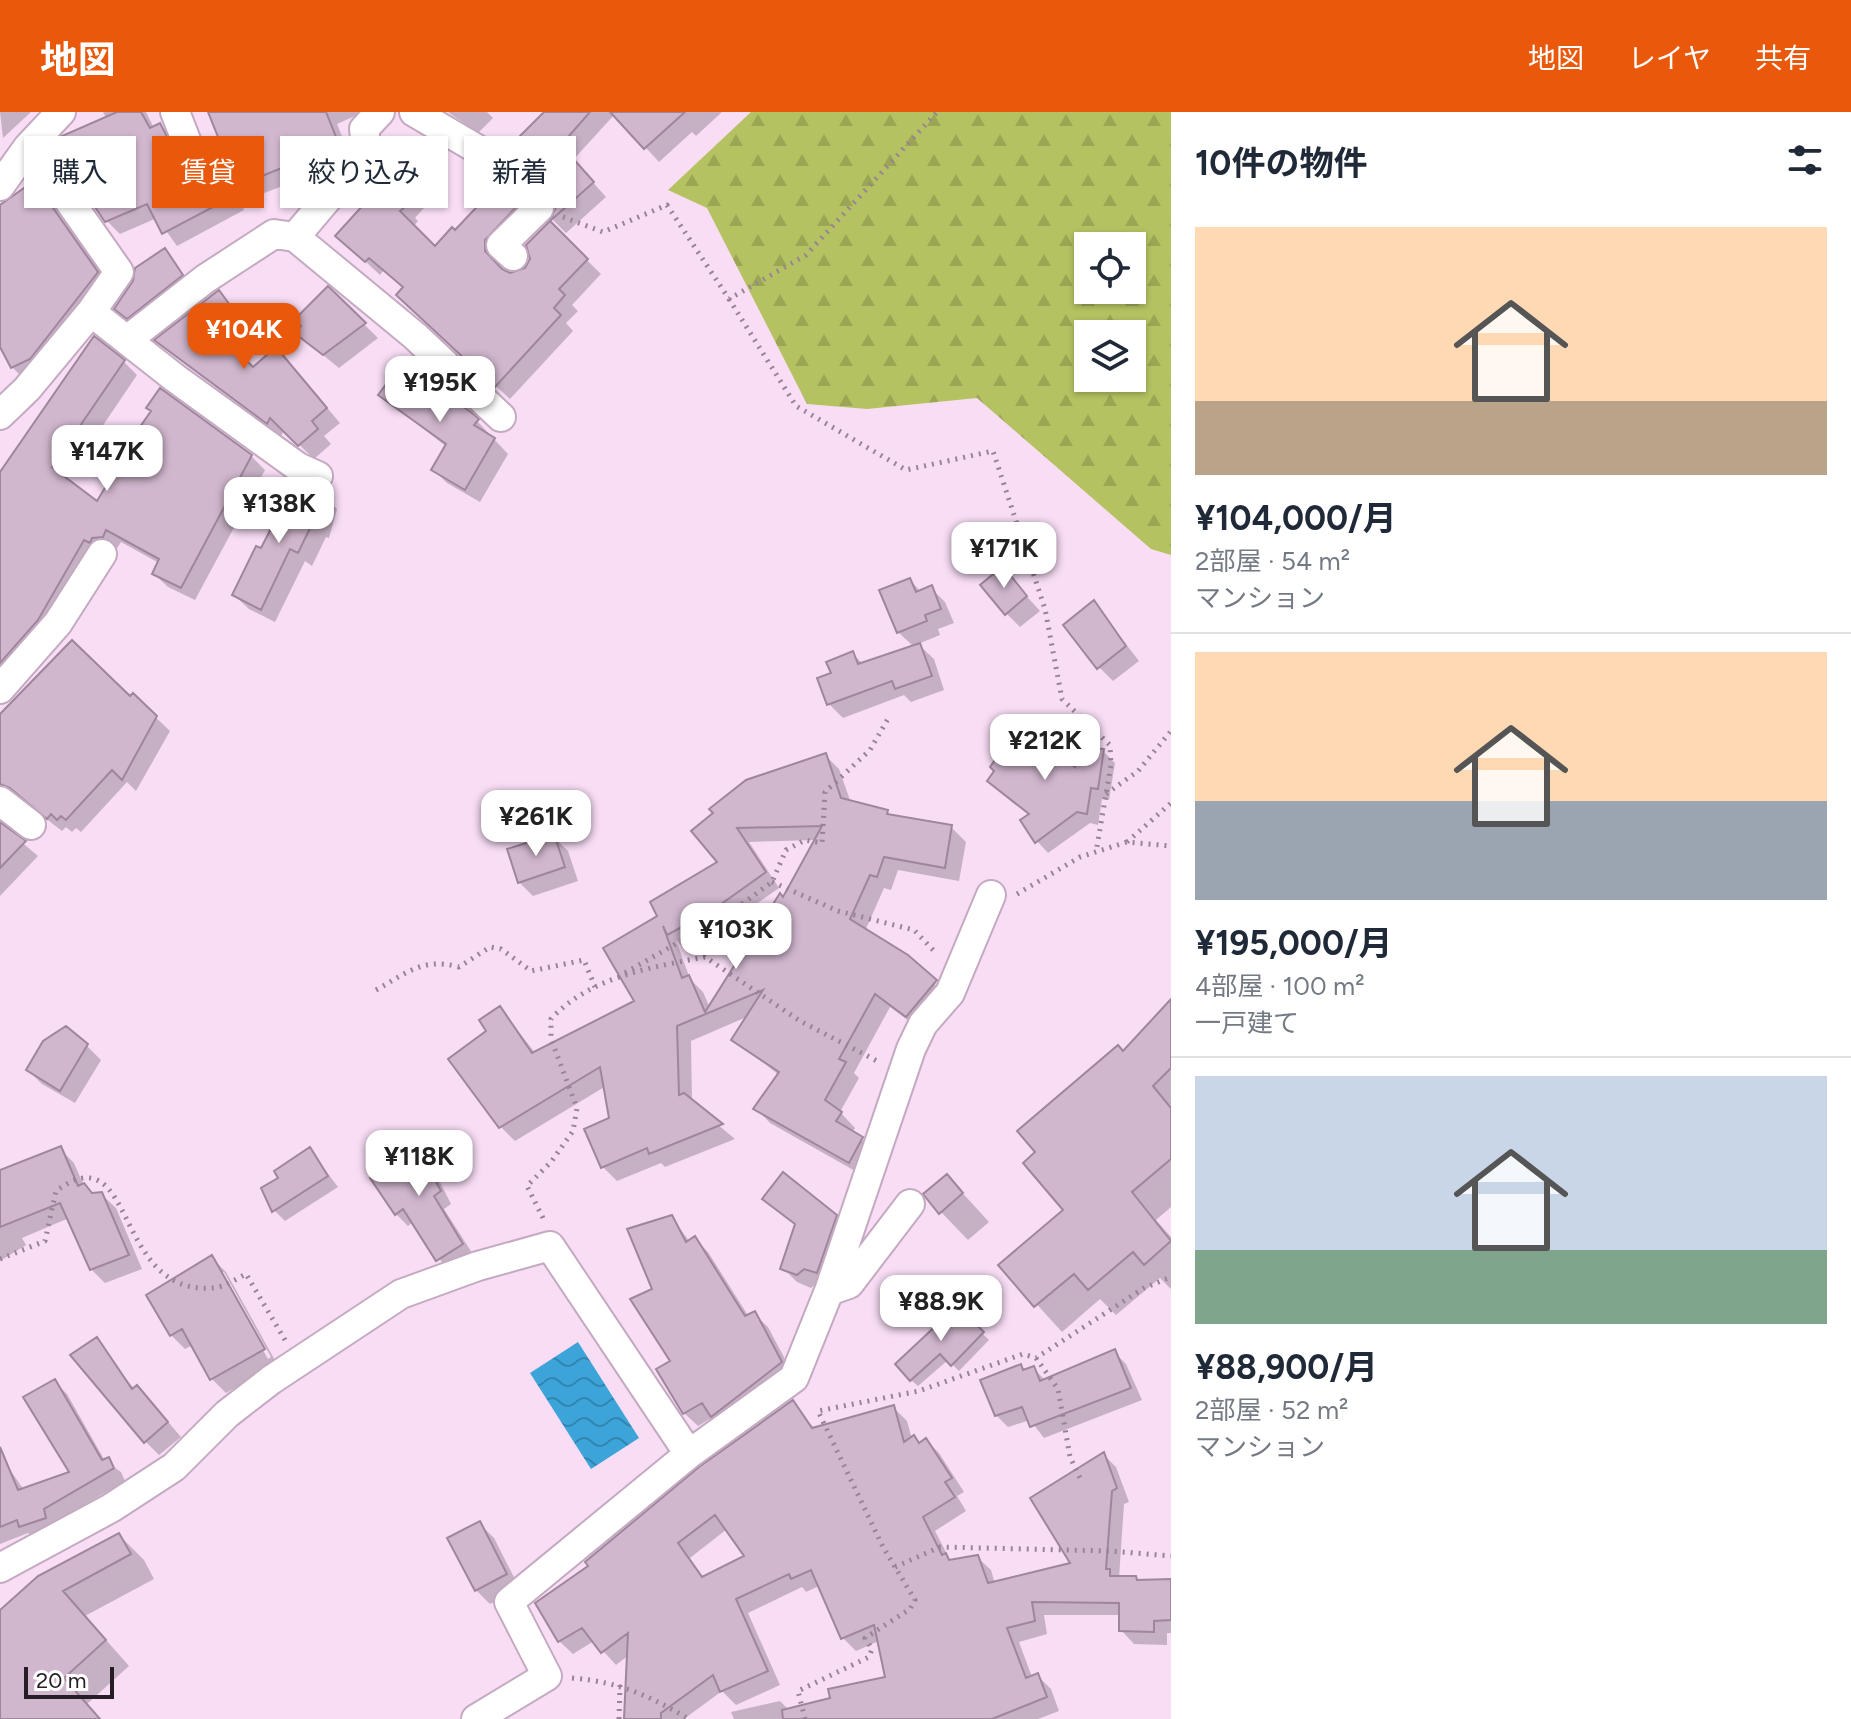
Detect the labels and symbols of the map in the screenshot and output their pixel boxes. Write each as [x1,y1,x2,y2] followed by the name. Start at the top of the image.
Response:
[188,303,300,371] pin: ¥104K
[384,356,496,424] pin: ¥195K
[51,425,163,493] pin: ¥147K
[223,477,335,545] pin: ¥138K
[948,522,1060,590] pin: ¥171K
[989,714,1101,782] pin: ¥212K
[480,790,592,858] pin: ¥261K
[680,903,792,971] pin: ¥103K
[363,1130,475,1198] pin: ¥118K
[876,1275,1006,1343] pin: ¥88.9K
[24,1663,114,1699] scale bar

